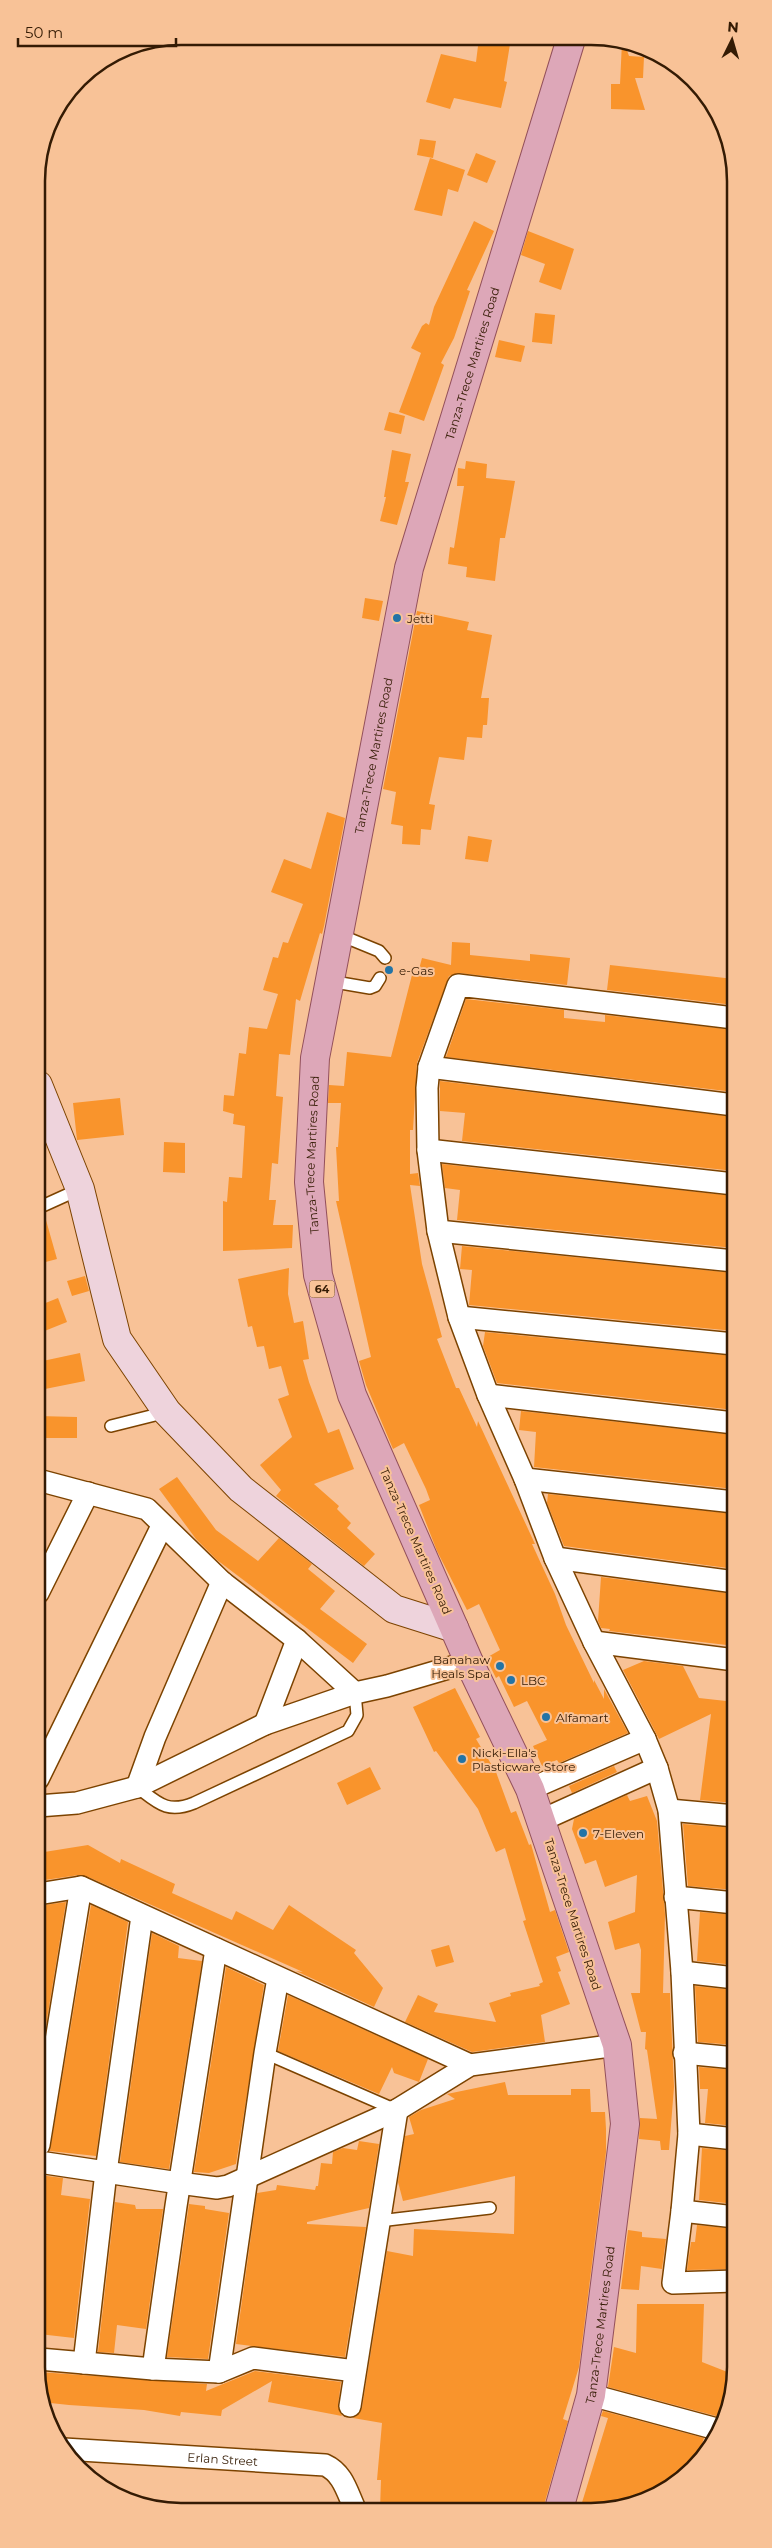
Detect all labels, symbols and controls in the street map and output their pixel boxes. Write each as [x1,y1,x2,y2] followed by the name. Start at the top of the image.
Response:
[18,15,175,47] scale bar
[707,15,757,65] north arrow
[727,18,740,37] text: N
[25,23,63,42] text: 50 m
[441,285,502,442] street label: Tanza-Trece Martires Road
[406,611,433,626] place label: Jetti
[391,612,403,624] marker: Jetti
[351,676,395,835] street label: Tanza-Trece Martires Road
[399,963,433,978] place label: e-Gas
[383,964,395,976] marker: e-Gas
[301,1075,322,1235] street label: Tanza-Trece Martires Road
[310,1280,334,1298] road number: 64
[377,1465,455,1617] street label: Tanza-Trece Martires Road
[431,1652,490,1681] place label: Banahaw Heals Spa
[494,1660,506,1672] marker: Banahaw Heals Spa
[521,1673,546,1688] place label: LBC
[505,1674,517,1686] marker: LBC
[556,1710,609,1725] place label: Alfamart
[540,1711,552,1723] marker: Alfamart
[472,1745,575,1774] place label: Nicki-Ella's Plasticware Store
[456,1753,468,1765] marker: Nicki-Ella's Plasticware Store
[593,1826,644,1841] place label: 7-Eleven
[577,1827,589,1839] marker: 7-Eleven
[541,1836,605,1992] street label: Tanza-Trece Martires Road
[581,2245,617,2406] street label: Tanza-Trece Martires Road
[187,2449,259,2468] street label: Erlan Street

